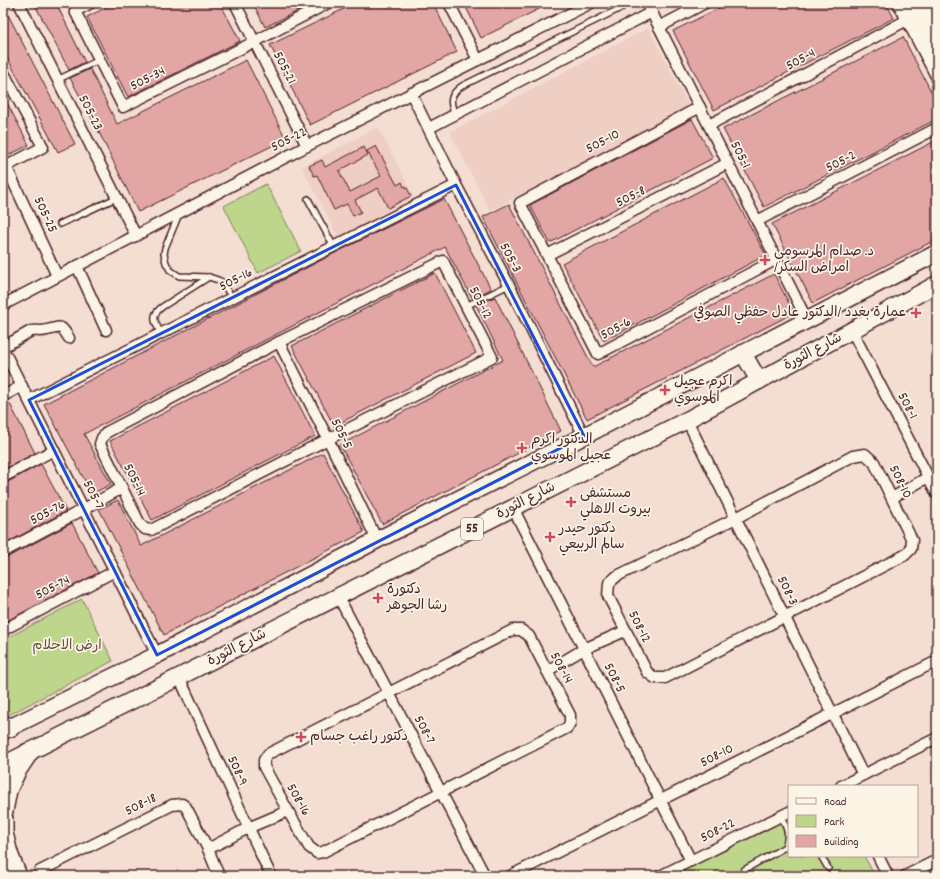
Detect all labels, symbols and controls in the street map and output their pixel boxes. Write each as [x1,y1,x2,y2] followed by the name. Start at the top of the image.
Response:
[783,44,819,76] street label: 505-4
[267,48,301,88] street label: 505-21
[127,62,169,96] street label: 505-34
[73,92,107,134] street label: 505-23
[268,123,310,157] street label: 505-22
[582,125,624,159] street label: 505-10
[725,138,755,172] street label: 505-1
[822,146,860,178] street label: 505-2
[613,181,650,213] street label: 505-8
[28,194,62,236] street label: 505-25
[494,239,526,277] street label: 505-3
[774,242,874,278] place label: د. صدام المرسومي /امراض السكر
[759,254,771,266] marker: د. صدام المرسومي /امراض السكر
[216,263,256,297] street label: 505-16
[463,283,497,323] street label: 505-12
[694,303,907,324] place label: عمارة بغدد /الدكتور عادل حفظي الصوفي
[910,307,922,319] marker: عمارة بغدد /الدكتور عادل حفظي الصوفي
[597,313,635,345] street label: 505-6
[780,328,846,376] street label: شارع الثورة
[674,372,732,408] place label: اكرم عجيل الموسوي
[659,384,671,396] marker: اكرم عجيل الموسوي
[892,389,922,423] street label: 508-1
[325,415,357,453] street label: 505-5
[531,430,611,466] place label: الدكتور اكرم عجيل الموسوي
[516,442,528,454] marker: الدكتور اكرم عجيل الموسوي
[118,460,150,500] street label: 505-14
[883,462,917,502] street label: 508-10
[77,477,109,513] street label: 505-7
[493,478,559,524] street label: شارع الثورة
[580,484,651,521] place label: مستشفى بيروت الاهلي
[27,495,69,531] street label: 505-76
[565,496,577,508] marker: مستشفى بيروت الاهلي
[461,518,483,540] road number: 55
[558,519,625,556] place label: دكتور حيدر سالم الربيعي
[544,531,556,543] marker: دكتور حيدر سالم الربيعي
[32,571,74,605] street label: 505-74
[771,573,803,609] street label: 508-3
[386,580,447,616] place label: دكتورة رشا الجوهر
[372,592,384,604] marker: دكتورة رشا الجوهر
[622,607,656,647] street label: 508-12
[204,625,270,671] street label: شارع الثورة
[32,636,102,656] park label: ارض الاحلام
[544,649,578,687] street label: 508-14
[598,660,630,696] street label: 508-5
[408,712,440,748] street label: 508-7
[310,727,408,747] place label: دكتور راغب جسام
[295,731,307,743] marker: دكتور راغب جسام
[697,739,737,773] street label: 508-10
[221,753,253,789] street label: 508-9
[281,780,315,820] street label: 508-16
[788,785,918,857] legend
[122,788,161,821] street label: 508-18
[824,794,846,811] text: Road
[697,814,739,848] street label: 508-22
[824,814,845,831] text: Park
[824,834,859,851] text: Building

